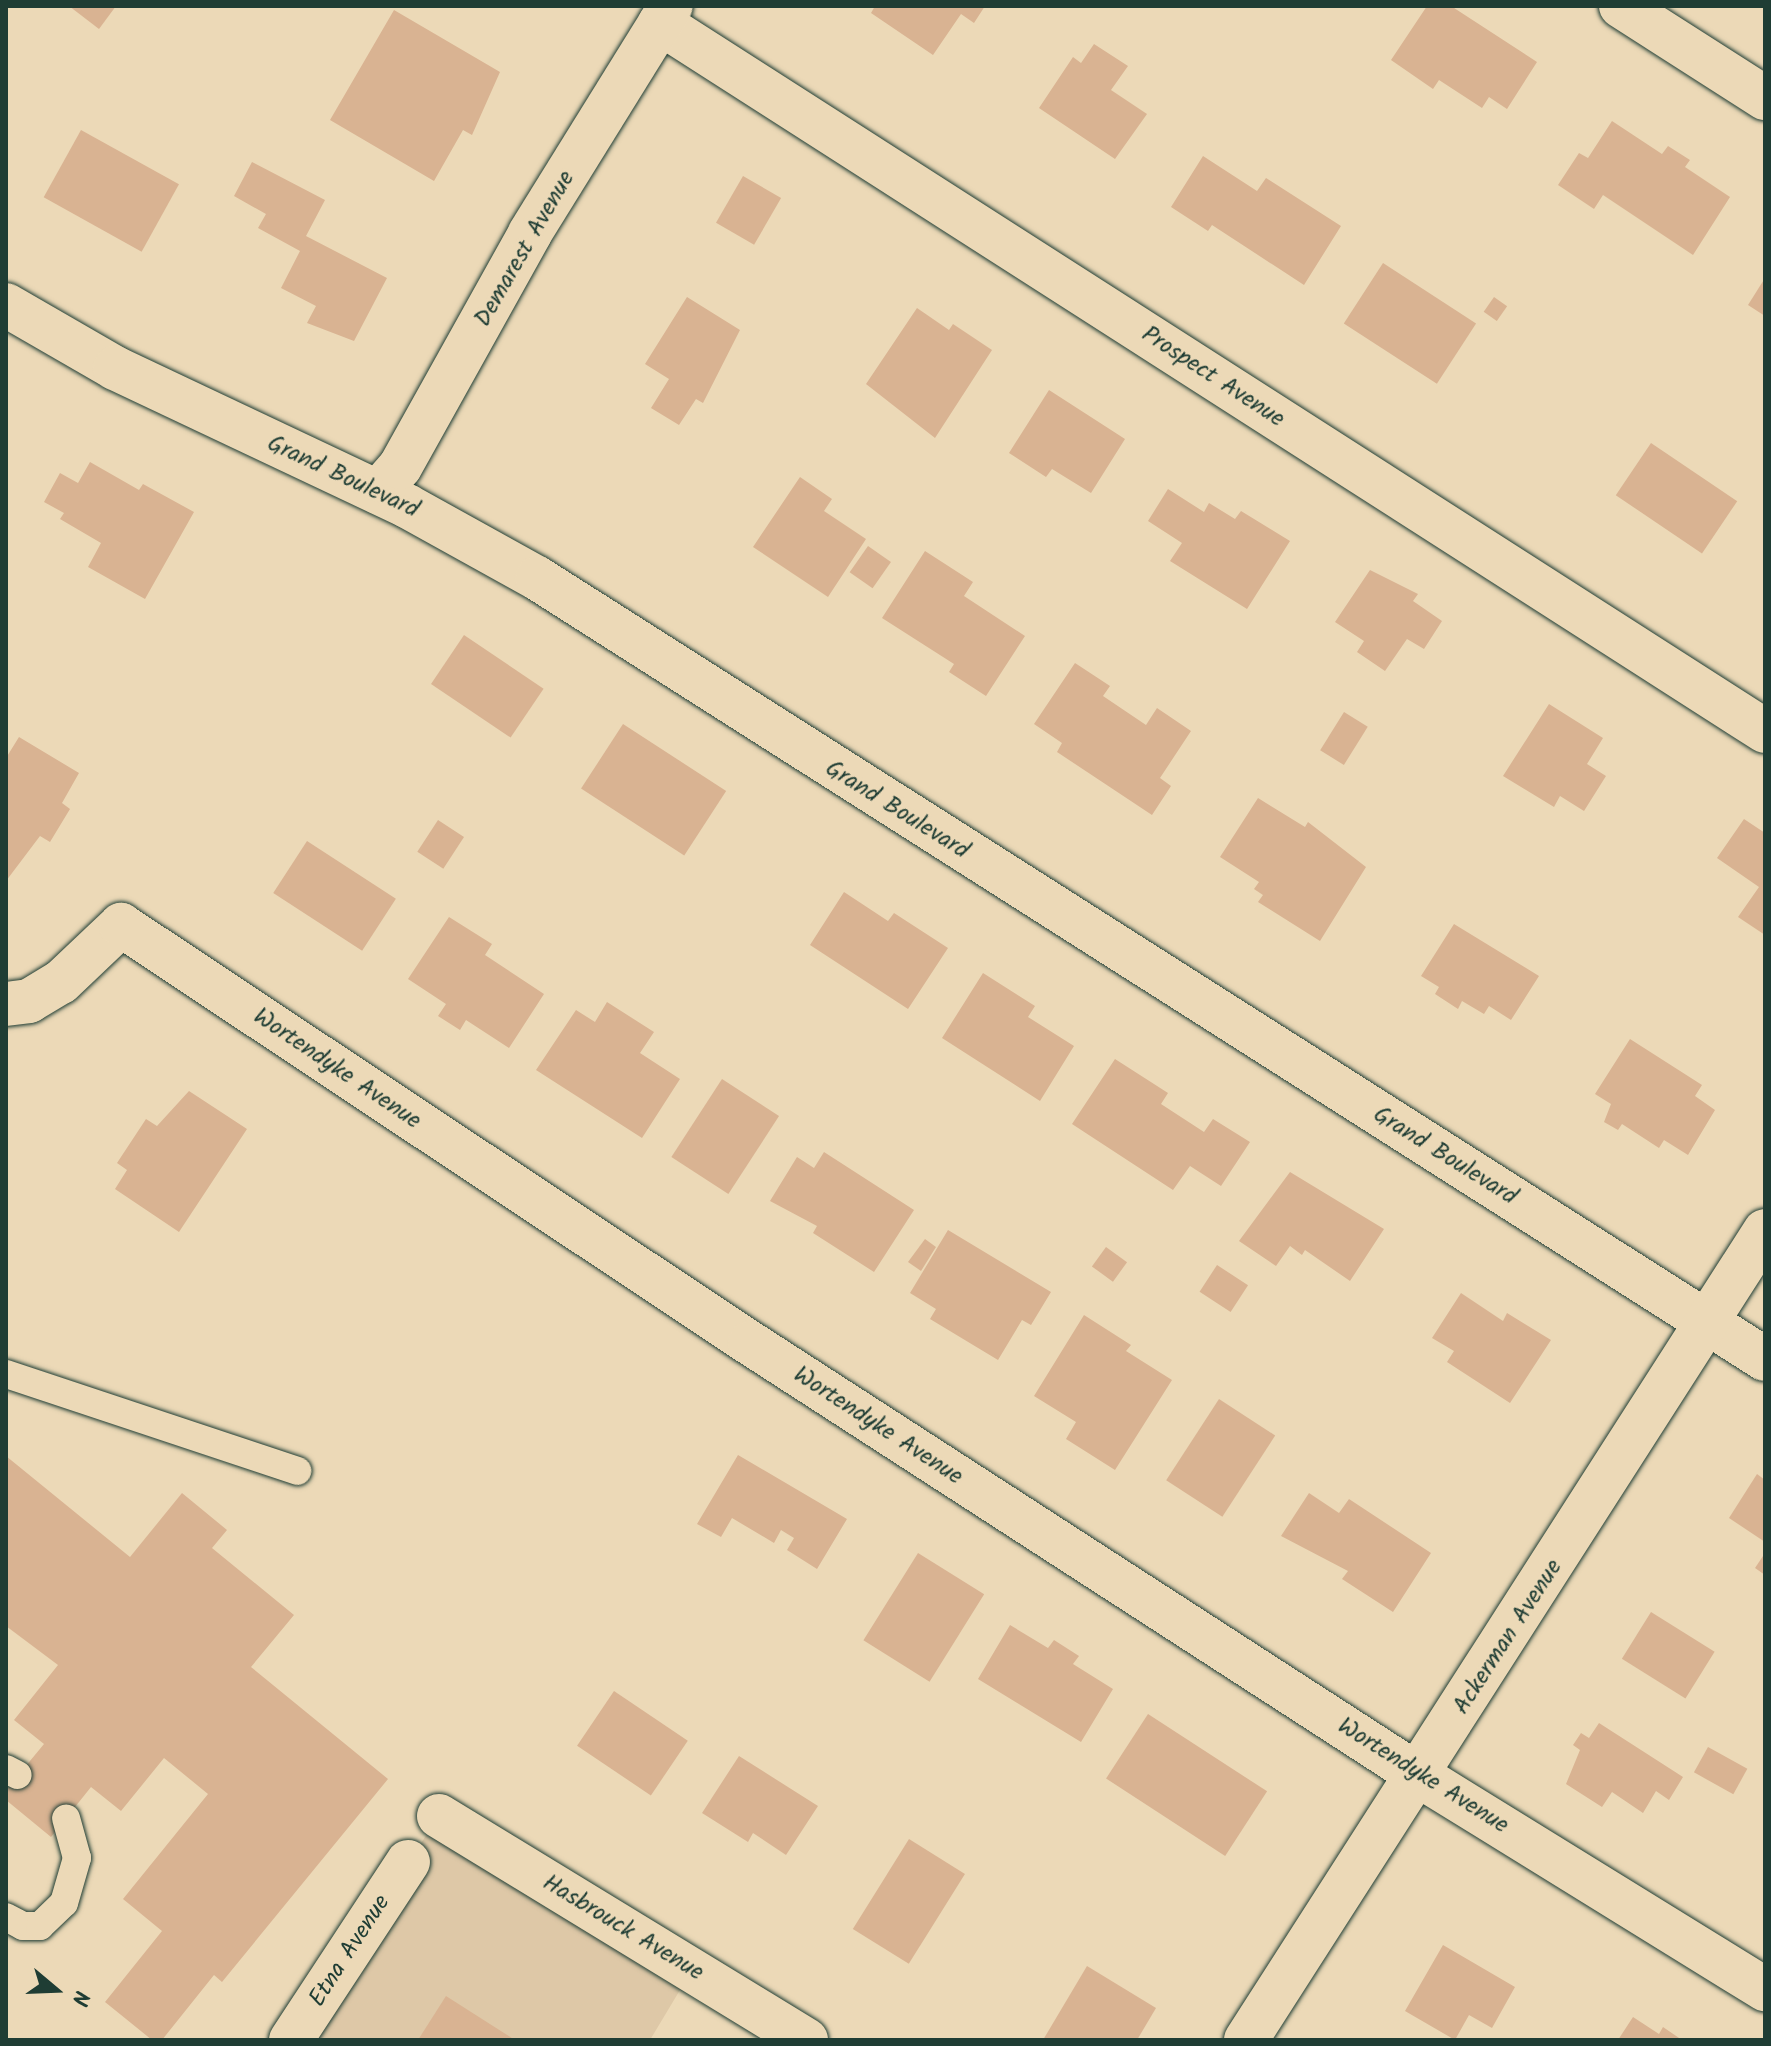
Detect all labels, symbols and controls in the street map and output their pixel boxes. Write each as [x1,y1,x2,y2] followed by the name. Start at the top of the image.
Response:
[469,166,581,332] street label: Demarest Avenue
[1136,320,1290,434] street label: Prospect Avenue
[263,429,423,525] street label: Grand Boulevard
[820,754,974,866] street label: Grand Boulevard
[248,1002,426,1136] street label: Wortendyke Avenue
[1368,1100,1522,1212] street label: Grand Boulevard
[788,1361,968,1491] street label: Wortendyke Avenue
[1447,1554,1569,1720] street label: Ackerman Avenue
[1332,1712,1514,1840] street label: Wortendyke Avenue
[537,1869,709,1987] street label: Hasbrouck Avenue
[303,1890,397,2012] street label: Etna Avenue
[16,1950,96,2030] north arrow
[60,1986,98,2010] text: N

